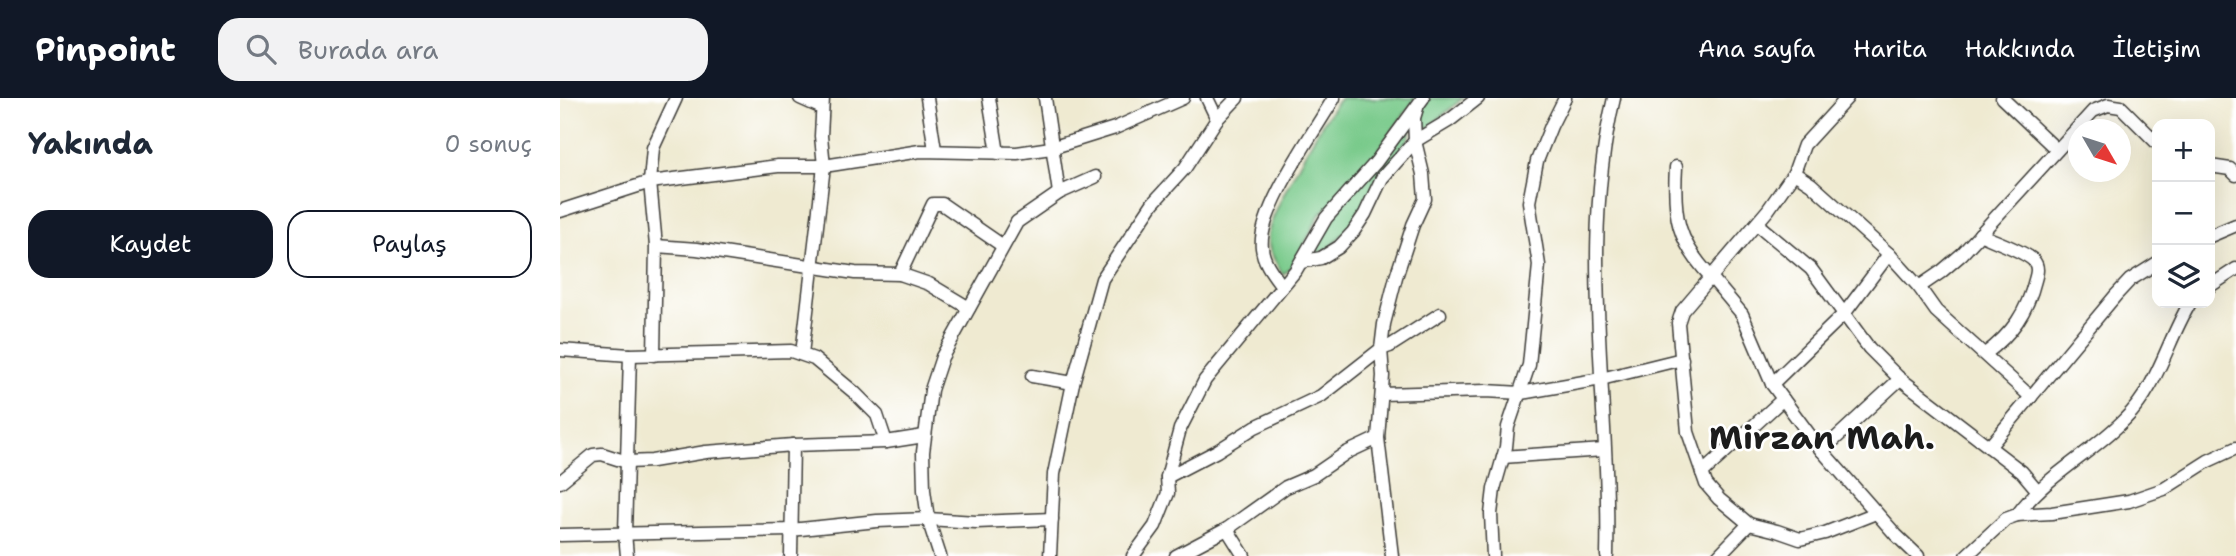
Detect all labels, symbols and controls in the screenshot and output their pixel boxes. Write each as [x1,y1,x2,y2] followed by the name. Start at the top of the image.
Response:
[218,18,708,81] search box
[35,27,176,72] text: Pinpoint
[242,30,280,68] icon: search
[298,32,438,67] text: Burada ara
[1698,33,1815,65] text: Ana sayfa
[1853,33,1927,65] text: Harita
[1965,33,2075,65] text: Hakkında
[2113,33,2201,65] text: İletişim
[2068,119,2131,182] north arrow
[2152,119,2215,308] map controls
[2152,119,2215,182] button: +
[28,123,153,164] text: Yakında
[445,129,532,159] text: 0 sonuç
[2152,182,2215,245] button: −
[28,210,273,278] button: Kaydet
[287,210,532,278] button: Paylaş
[2152,245,2215,308] button: layers
[1709,415,1935,460] district label: Mirzan Mah.

